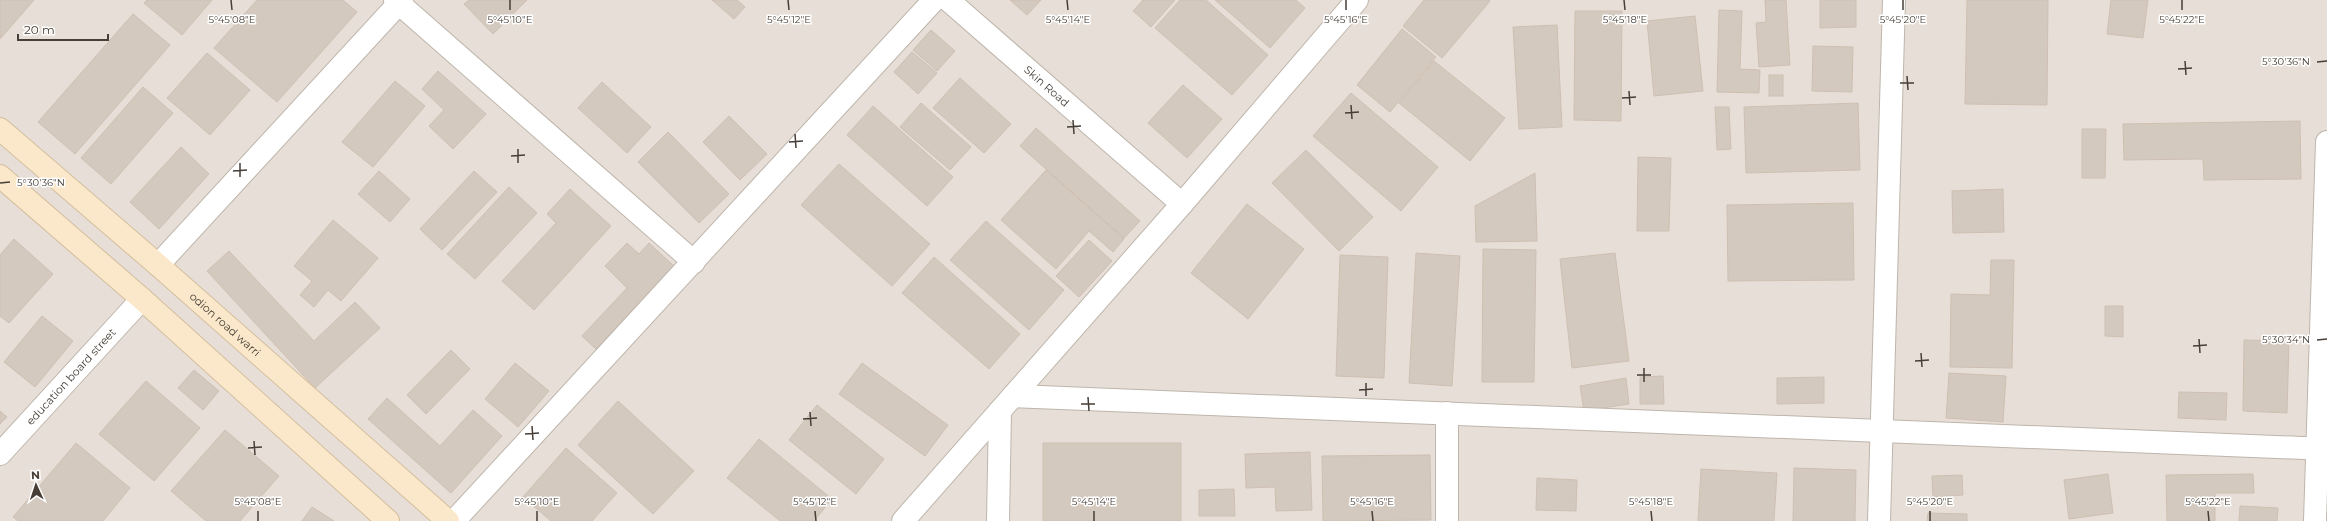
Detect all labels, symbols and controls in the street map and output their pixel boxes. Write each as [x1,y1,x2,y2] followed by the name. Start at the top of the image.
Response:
[208,13,256,26] text: 5°45'08"E
[488,13,533,26] text: 5°45'10"E
[767,13,811,26] text: 5°45'12"E
[1046,13,1091,26] text: 5°45'14"E
[1324,13,1368,26] text: 5°45'16"E
[1603,13,1648,26] text: 5°45'18"E
[1880,13,1927,26] text: 5°45'20"E
[2159,13,2205,26] text: 5°45'22"E
[18,16,108,42] scale bar
[24,22,55,37] text: 20 m
[2262,55,2310,68] text: 5°30'36"N
[1021,63,1072,110] street label: Skin Road
[17,176,65,189] text: 5°30'36"N
[187,289,264,359] street label: odion road warri
[23,325,119,428] street label: education board street
[2262,333,2310,346] text: 5°30'34"N
[16,465,56,505] north arrow
[31,468,40,482] text: N
[234,495,282,508] text: 5°45'08"E
[515,495,560,508] text: 5°45'10"E
[793,495,837,508] text: 5°45'12"E
[1072,495,1117,508] text: 5°45'14"E
[1350,495,1394,508] text: 5°45'16"E
[1629,495,1674,508] text: 5°45'18"E
[1907,495,1954,508] text: 5°45'20"E
[2185,495,2231,508] text: 5°45'22"E

